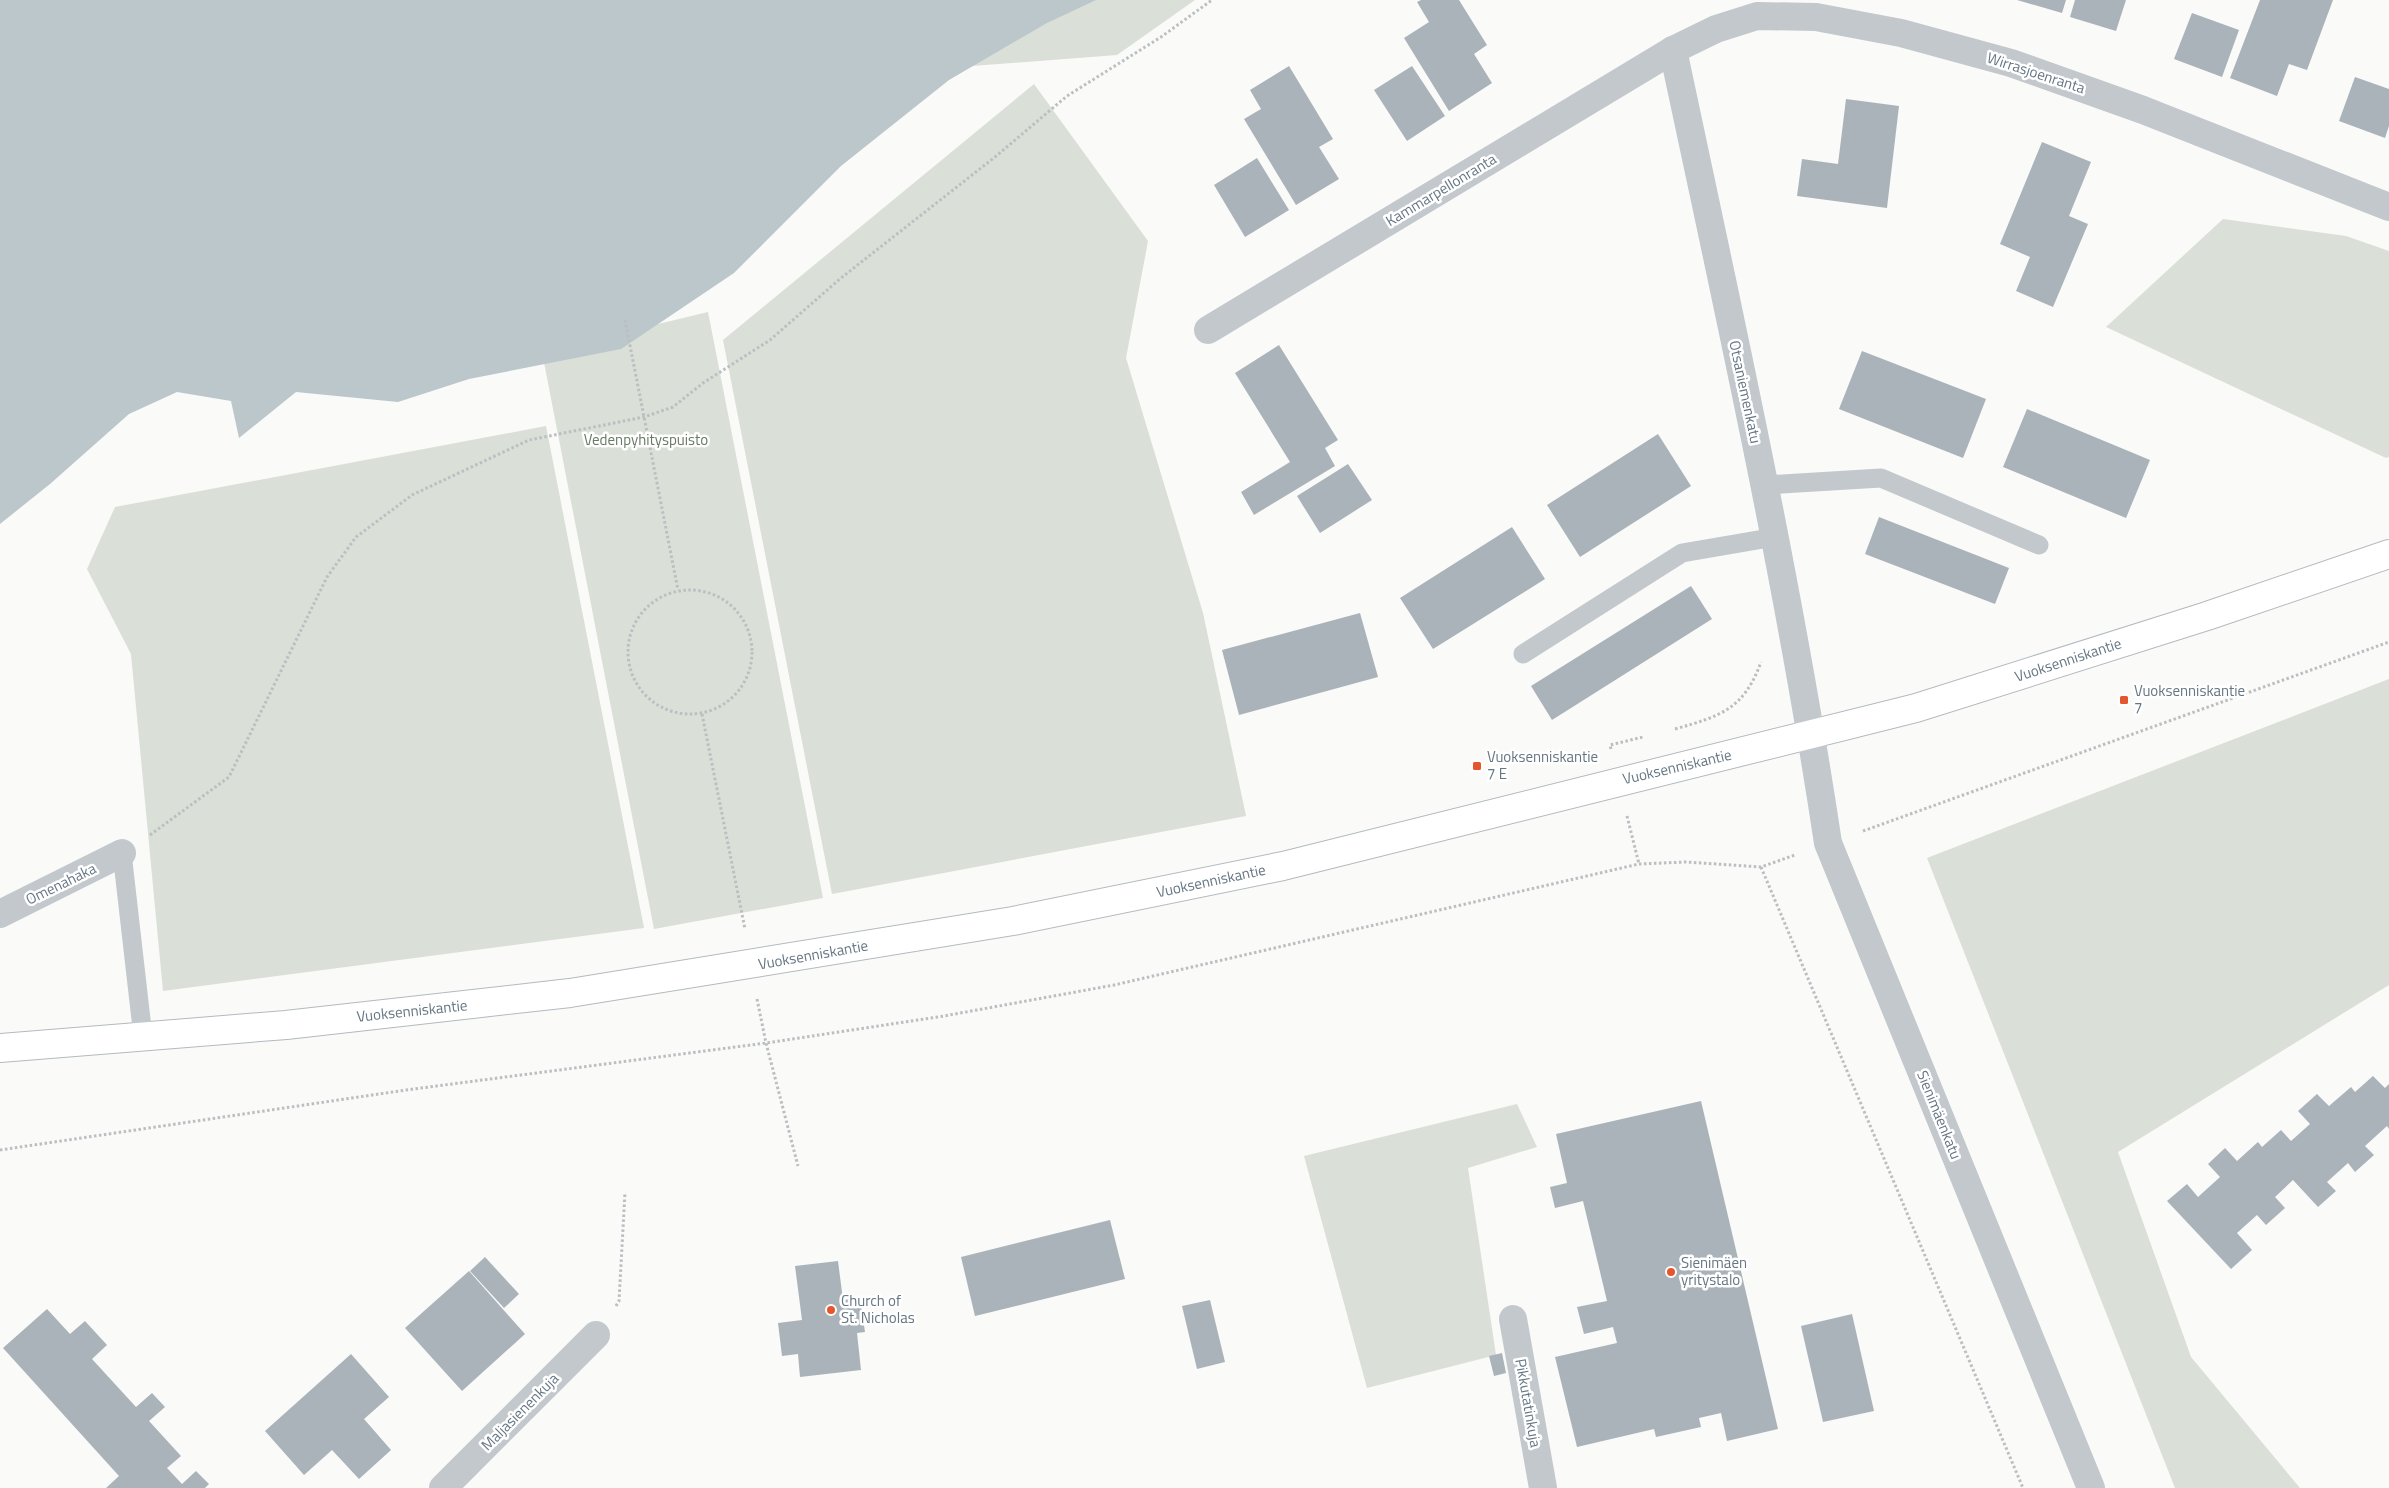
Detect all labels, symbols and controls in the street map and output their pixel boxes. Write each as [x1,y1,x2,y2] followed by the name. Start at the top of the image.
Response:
[1984,46,2089,99] street label: Wirrasjoenranta
[1381,147,1501,232] street label: Kammarpellonranta
[1723,338,1768,445] street label: Otsaniemenkatu
[584,428,708,451] park label: Vedenpyhityspuisto
[2011,631,2124,688] street label: Vuoksenniskantie
[2134,679,2245,719] place label: Vuoksenniskantie 7
[2118,694,2130,706] marker: Vuoksenniskantie 7
[1620,743,1734,790] street label: Vuoksenniskantie
[1487,745,1598,785] place label: Vuoksenniskantie 7 E
[1471,760,1483,772] marker: Vuoksenniskantie 7 E
[22,856,100,911] street label: Omenahaka
[1154,858,1268,903] street label: Vuoksenniskantie
[756,934,870,975] street label: Vuoksenniskantie
[355,993,468,1028] street label: Vuoksenniskantie
[1911,1067,1968,1163] street label: Sienimäenkatu
[1681,1251,1747,1291] place label: Sienimäen yritystalo
[1665,1266,1677,1278] marker: Sienimäen yritystalo
[841,1289,915,1329] place label: Church of St. Nicholas
[825,1304,837,1316] marker: Church of St. Nicholas
[1509,1357,1548,1450] street label: Pikkutatinkuja
[476,1367,564,1456] street label: Maljasienenkuja

